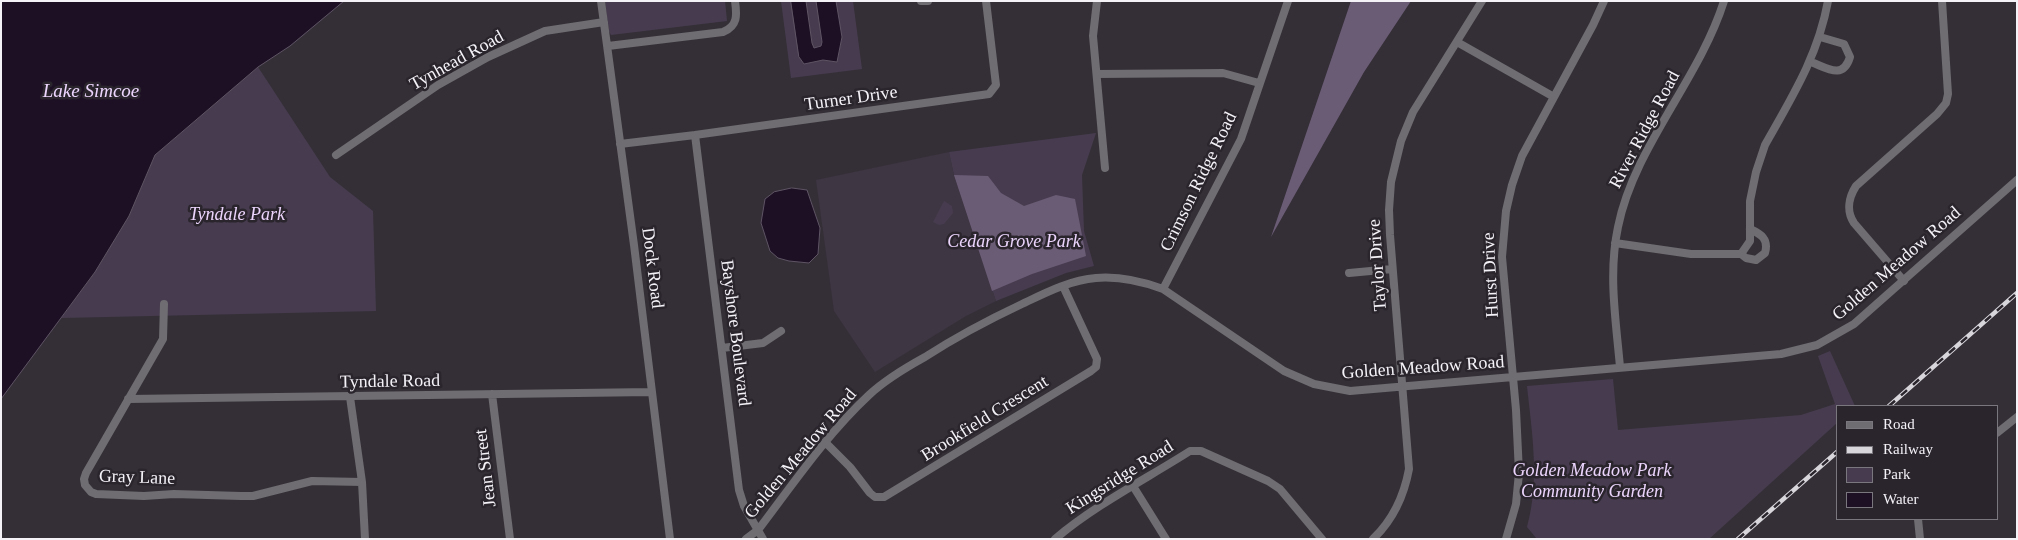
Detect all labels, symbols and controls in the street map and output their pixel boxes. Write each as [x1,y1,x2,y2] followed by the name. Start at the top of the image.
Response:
[406,26,508,96] street label: Tynhead Road
[1605,68,1685,192] street label: River Ridge Road
[43,81,139,103] water label: Lake Simcoe
[803,82,899,116] street label: Turner Drive
[1156,109,1242,255] street label: Crimson Ridge Road
[1828,202,1966,326] street label: Golden Meadow Road
[189,204,285,226] park label: Tyndale Park
[1364,218,1392,312] street label: Taylor Drive
[636,226,668,310] street label: Dock Road
[947,231,1081,253] park label: Cedar Grove Park
[1478,232,1504,318] street label: Hurst Drive
[715,259,755,407] street label: Bayshore Boulevard
[1341,352,1505,384] street label: Golden Meadow Road
[340,370,440,394] street label: Tyndale Road
[918,371,1052,467] street label: Brookfield Crescent
[740,385,862,523] street label: Golden Meadow Road
[1836,405,1998,520] legend
[1883,416,1915,432] text: Road
[470,428,502,508] street label: Jean Street
[1062,436,1178,520] street label: Kingsridge Road
[1883,441,1933,457] text: Railway
[1513,460,1671,502] park label: Golden Meadow Park Community Garden
[98,466,176,490] street label: Gray Lane
[1883,466,1911,482] text: Park
[1883,491,1918,507] text: Water

